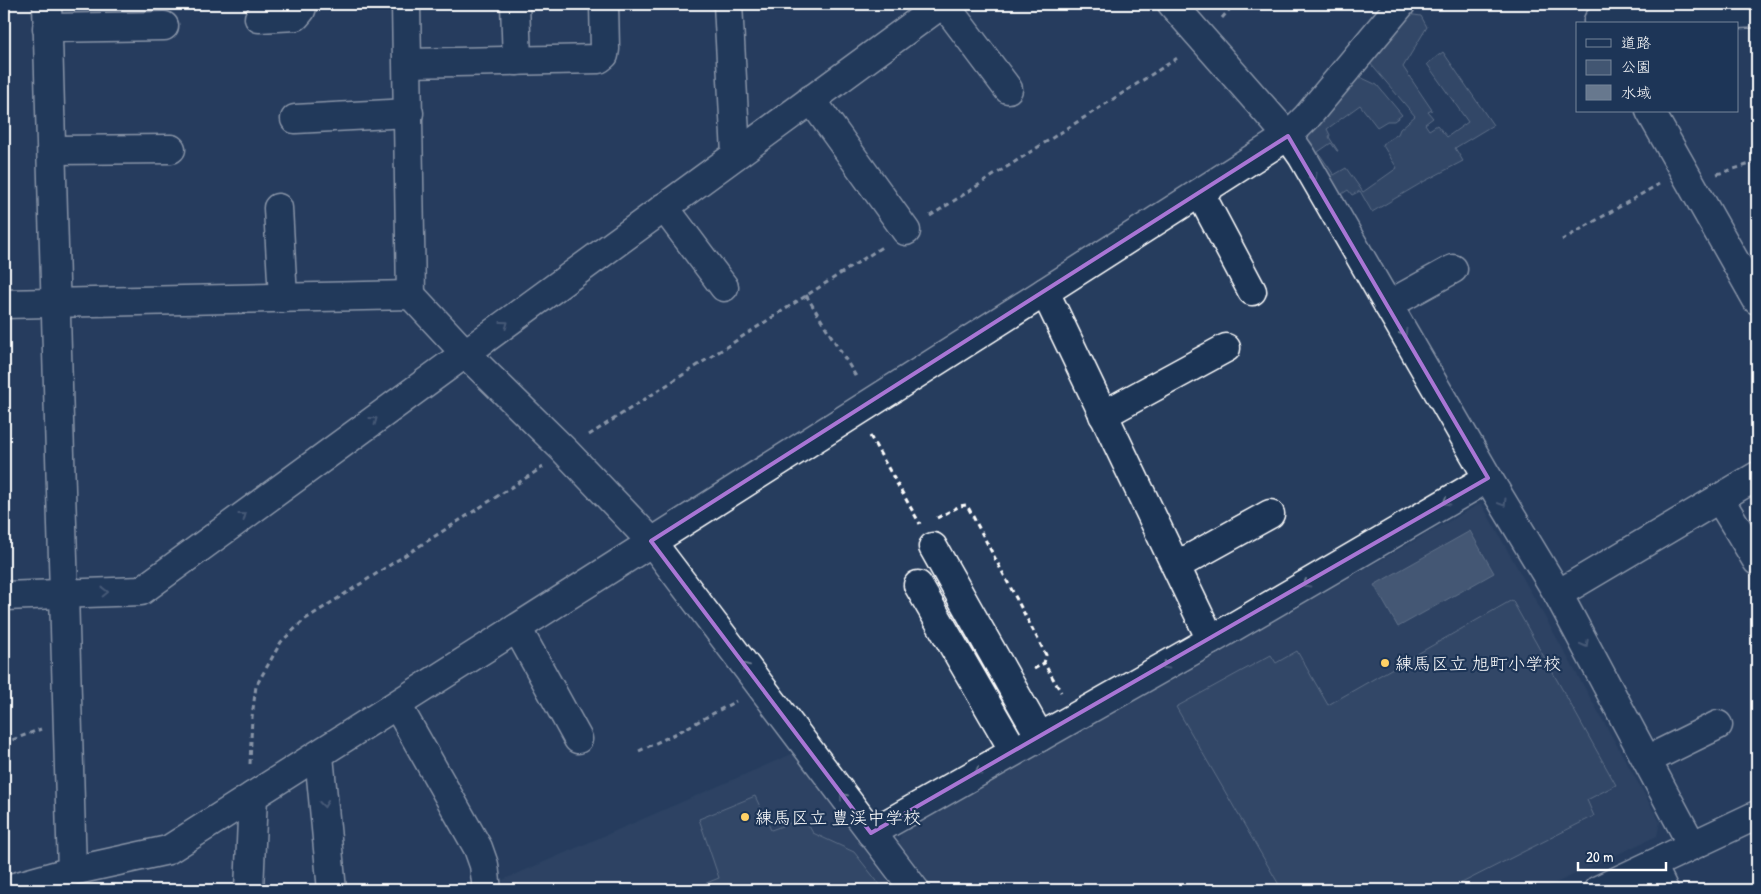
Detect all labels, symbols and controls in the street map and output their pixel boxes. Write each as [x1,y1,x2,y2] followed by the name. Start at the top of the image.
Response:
[1576,22,1738,112] legend
[1621,32,1651,53] text: 道路
[1621,56,1651,77] text: 公園
[1621,82,1651,103] text: 水域
[1308,172,1318,181] one-way arrow
[499,321,509,330] one-way arrow
[1398,327,1408,336] one-way arrow
[368,417,378,426] one-way arrow
[1442,496,1451,506] one-way arrow
[1497,498,1507,507] one-way arrow
[237,513,247,522] one-way arrow
[1302,578,1311,588] one-way arrow
[102,587,109,597] one-way arrow
[1579,639,1589,648] one-way arrow
[1395,651,1561,676] place label: 練馬区立 旭町小学校
[1379,657,1391,669] marker: 練馬区立 旭町小学校
[1161,660,1170,670] one-way arrow
[742,662,751,672] one-way arrow
[974,766,983,776] one-way arrow
[840,792,849,802] one-way arrow
[318,801,329,809] one-way arrow
[755,805,921,830] place label: 練馬区立 豊渓中学校
[739,811,751,823] marker: 練馬区立 豊渓中学校
[1578,839,1666,871] scale bar
[1586,846,1613,867] text: 20 m

